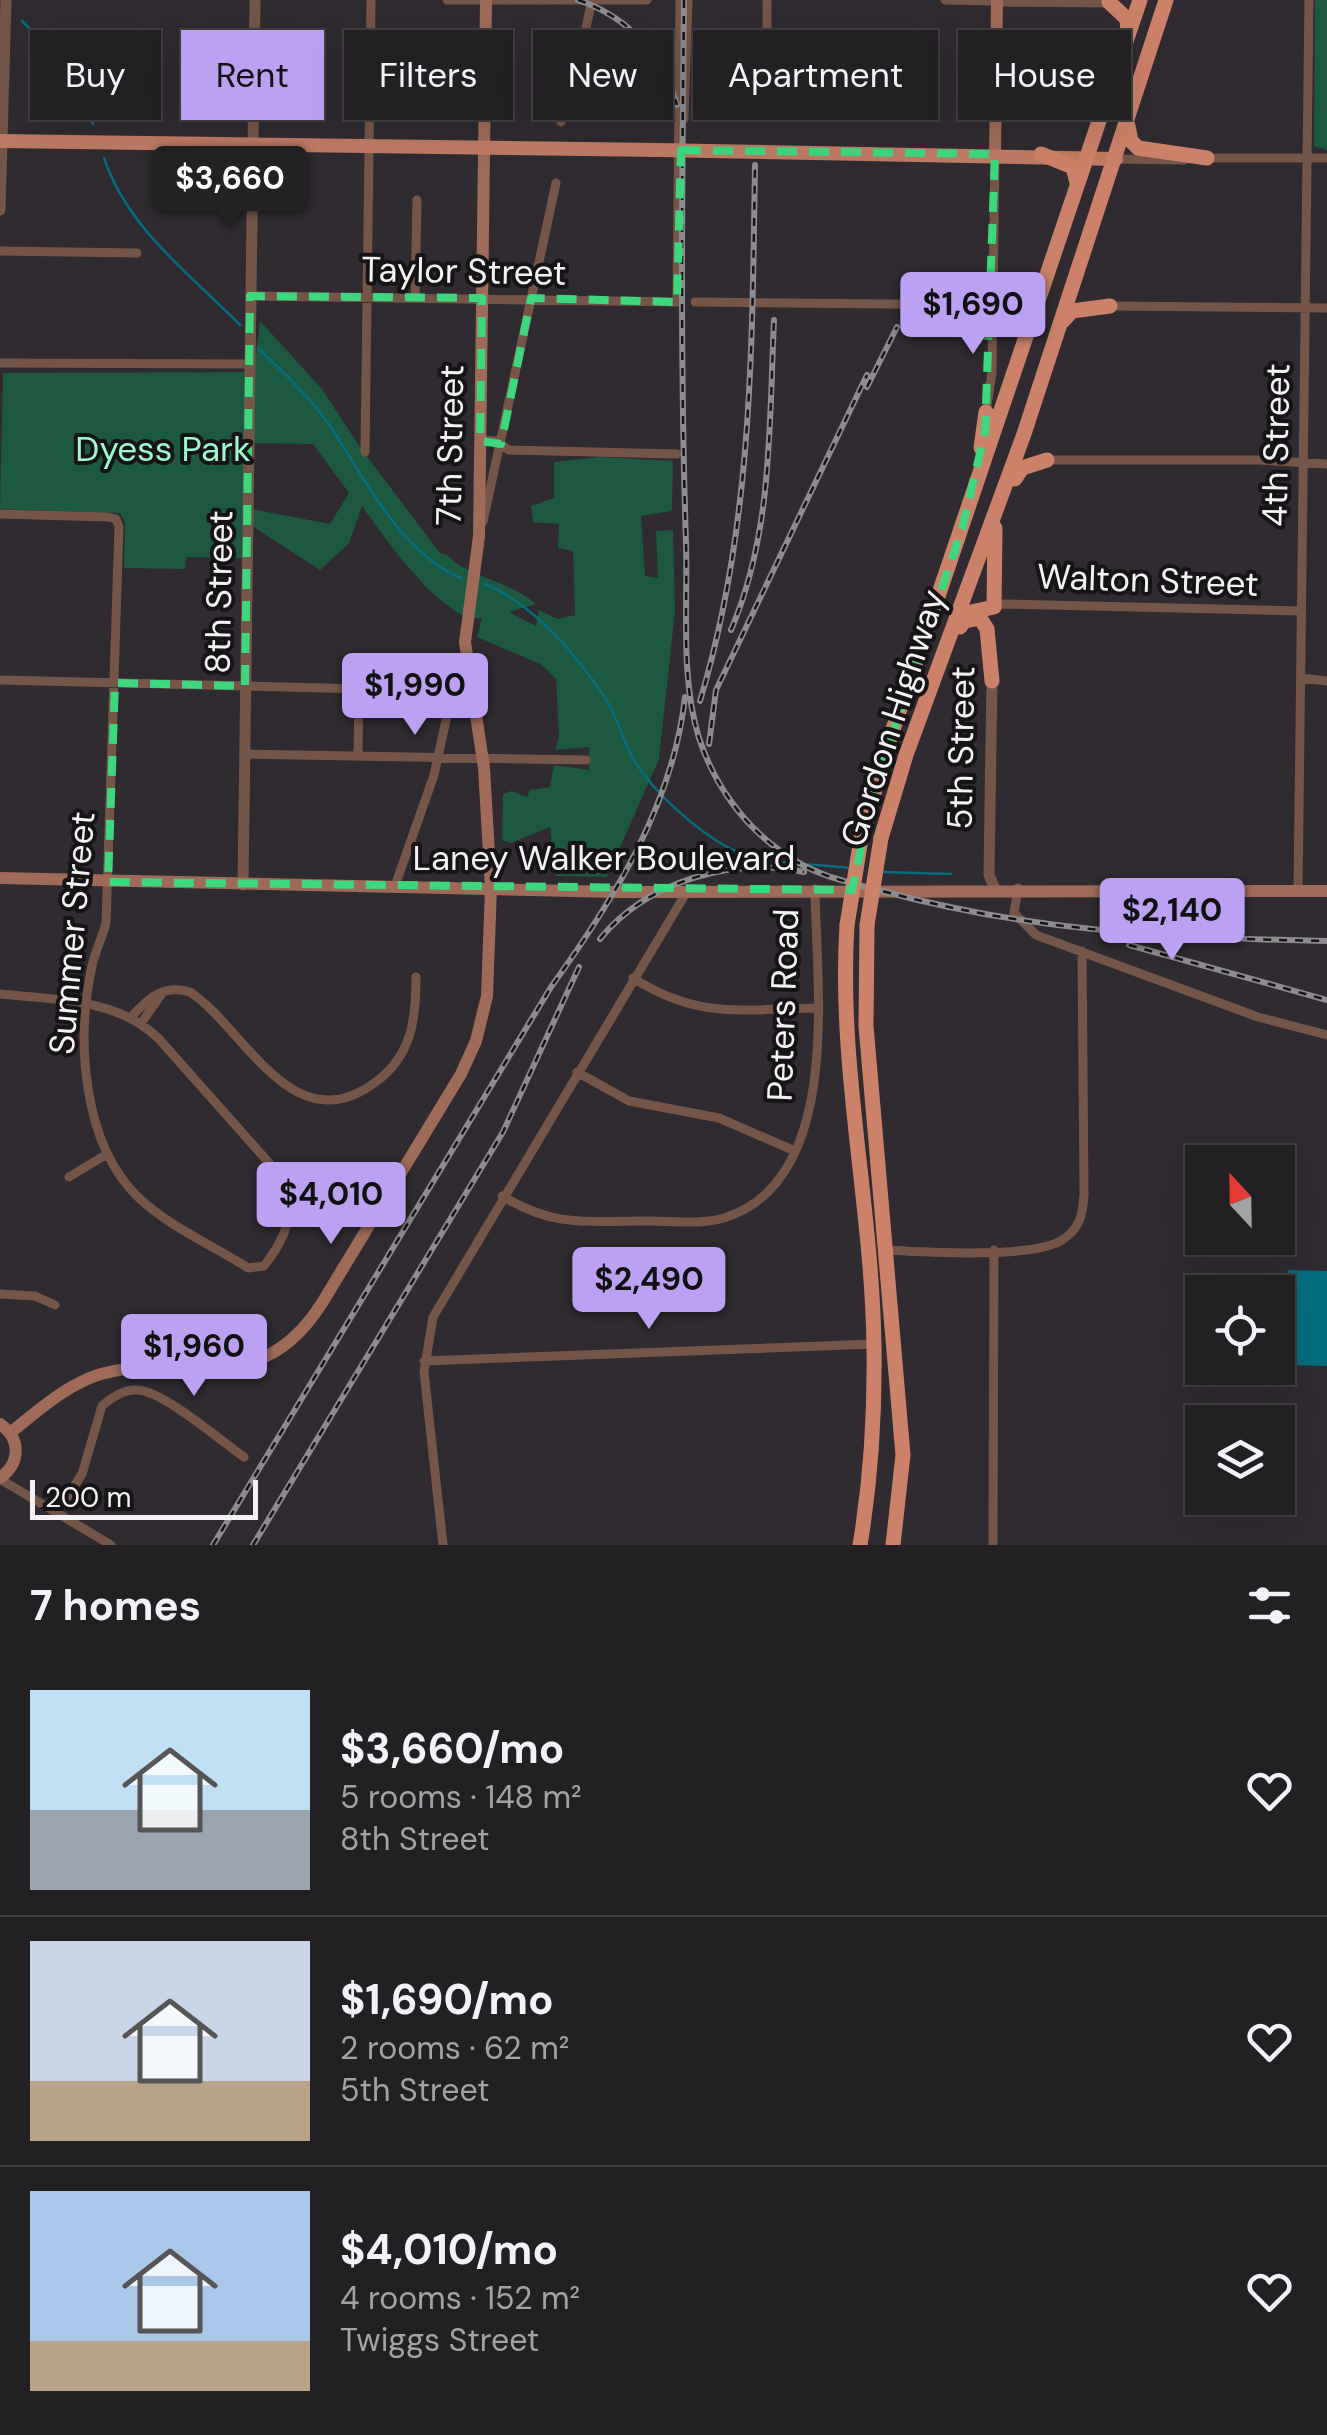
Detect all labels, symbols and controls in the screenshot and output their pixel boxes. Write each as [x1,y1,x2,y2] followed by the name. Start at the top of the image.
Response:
[30,30,161,120] chip: Buy
[181,30,324,120] chip: Rent
[344,30,513,120] chip: Filters
[533,30,673,120] chip: New
[693,30,938,120] chip: Apartment
[958,30,1131,120] chip: House
[149,146,311,231] pin: $3,660
[175,157,285,199] text: $3,660
[361,246,567,296] street label: Taylor Street
[892,272,1054,357] pin: $1,690
[922,283,1024,325] text: $1,690
[1252,363,1300,527] street label: 4th Street
[426,364,474,526] street label: 7th Street
[75,426,251,472] park label: Dyess Park
[195,510,243,674] street label: 8th Street
[1036,553,1260,607] street label: Walton Street
[830,584,956,852] street label: Gordon Highway
[334,653,496,738] pin: $1,990
[364,664,466,706] text: $1,990
[937,666,985,830] street label: 5th Street
[38,809,106,1057] street label: Summer Street
[413,835,795,881] street label: Laney Walker Boulevard
[1091,878,1253,963] pin: $2,140
[1122,889,1222,931] text: $2,140
[757,908,809,1102] street label: Peters Road
[1185,1145,1295,1255] north arrow
[1185,1145,1295,1515] map controls
[250,1162,412,1247] pin: $4,010
[279,1173,383,1215] text: $4,010
[568,1247,730,1332] pin: $2,490
[594,1258,704,1300] text: $2,490
[1185,1275,1295,1385] button: locate
[113,1314,275,1399] pin: $1,960
[143,1325,245,1367] text: $1,960
[1185,1405,1295,1515] button: layers
[30,1475,258,1520] scale bar
[45,1479,132,1516] text: 200 m
[30,1578,201,1633] text: 7 homes
[1242,1578,1297,1633] icon: filters
[340,1721,564,1776] text: $3,660/mo
[110,1730,230,1850] icon: home
[1242,1763,1297,1818] icon: heart
[340,1776,582,1818] text: 5 rooms · 148 m²
[340,1818,490,1860] text: 8th Street
[340,1972,554,2027] text: $1,690/mo
[110,1981,230,2101] icon: home
[1242,2014,1297,2069] icon: heart
[340,2027,569,2069] text: 2 rooms · 62 m²
[340,2069,490,2111] text: 5th Street
[340,2222,558,2277] text: $4,010/mo
[110,2231,230,2351] icon: home
[1242,2264,1297,2319] icon: heart
[340,2277,580,2319] text: 4 rooms · 152 m²
[340,2319,539,2361] text: Twiggs Street

